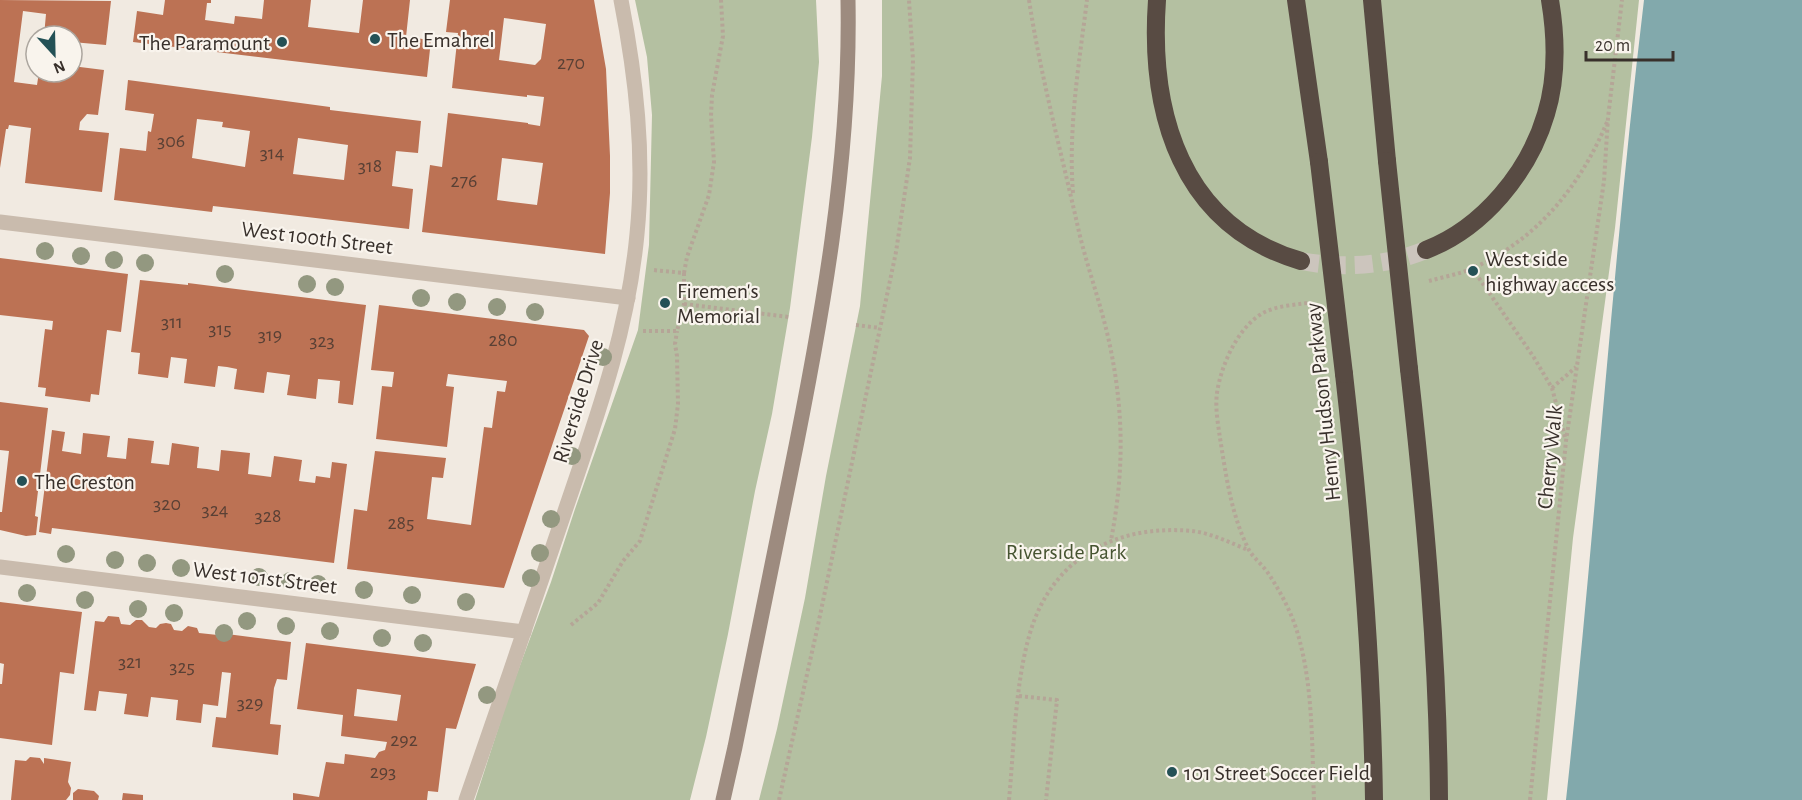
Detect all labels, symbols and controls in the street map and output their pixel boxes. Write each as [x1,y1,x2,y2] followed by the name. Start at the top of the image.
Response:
[24,24,84,84] north arrow
[1586,24,1673,62] scale bar
[387,29,495,51] place label: The Emahrel
[139,32,270,54] place label: The Paramount
[368,32,382,46] marker: The Emahrel
[275,35,289,49] marker: The Paramount
[1595,37,1630,55] text: 20 m
[557,53,585,73] house number: 270
[51,57,67,76] text: N
[157,131,185,151] house number: 306
[260,143,284,163] house number: 314
[358,156,382,176] house number: 318
[451,171,477,191] house number: 276
[240,218,394,258] street label: West 100th Street
[1485,248,1614,295] place label: West side highway access
[1466,264,1480,278] marker: West side highway access
[677,280,760,327] place label: Firemen's Memorial
[658,296,672,310] marker: Firemen's Memorial
[1302,301,1344,502] street label: Henry Hudson Parkway
[161,312,183,332] house number: 311
[208,319,232,339] house number: 315
[258,325,282,345] house number: 319
[488,330,518,350] house number: 280
[309,331,335,351] house number: 323
[549,337,607,466] street label: Riverside Drive
[1534,404,1566,510] street label: Cherry Walk
[34,471,135,493] place label: The Creston
[15,474,29,488] marker: The Creston
[153,494,181,514] house number: 320
[202,500,228,520] house number: 324
[255,506,281,526] house number: 328
[388,513,414,533] house number: 285
[1006,541,1126,563] park label: Riverside Park
[192,558,338,598] street label: West 101st Street
[118,652,142,672] house number: 321
[169,657,195,677] house number: 325
[237,693,263,713] house number: 329
[390,730,418,750] house number: 292
[370,762,396,782] house number: 293
[1184,762,1370,784] place label: 101 Street Soccer Field
[1165,765,1179,779] marker: 101 Street Soccer Field

